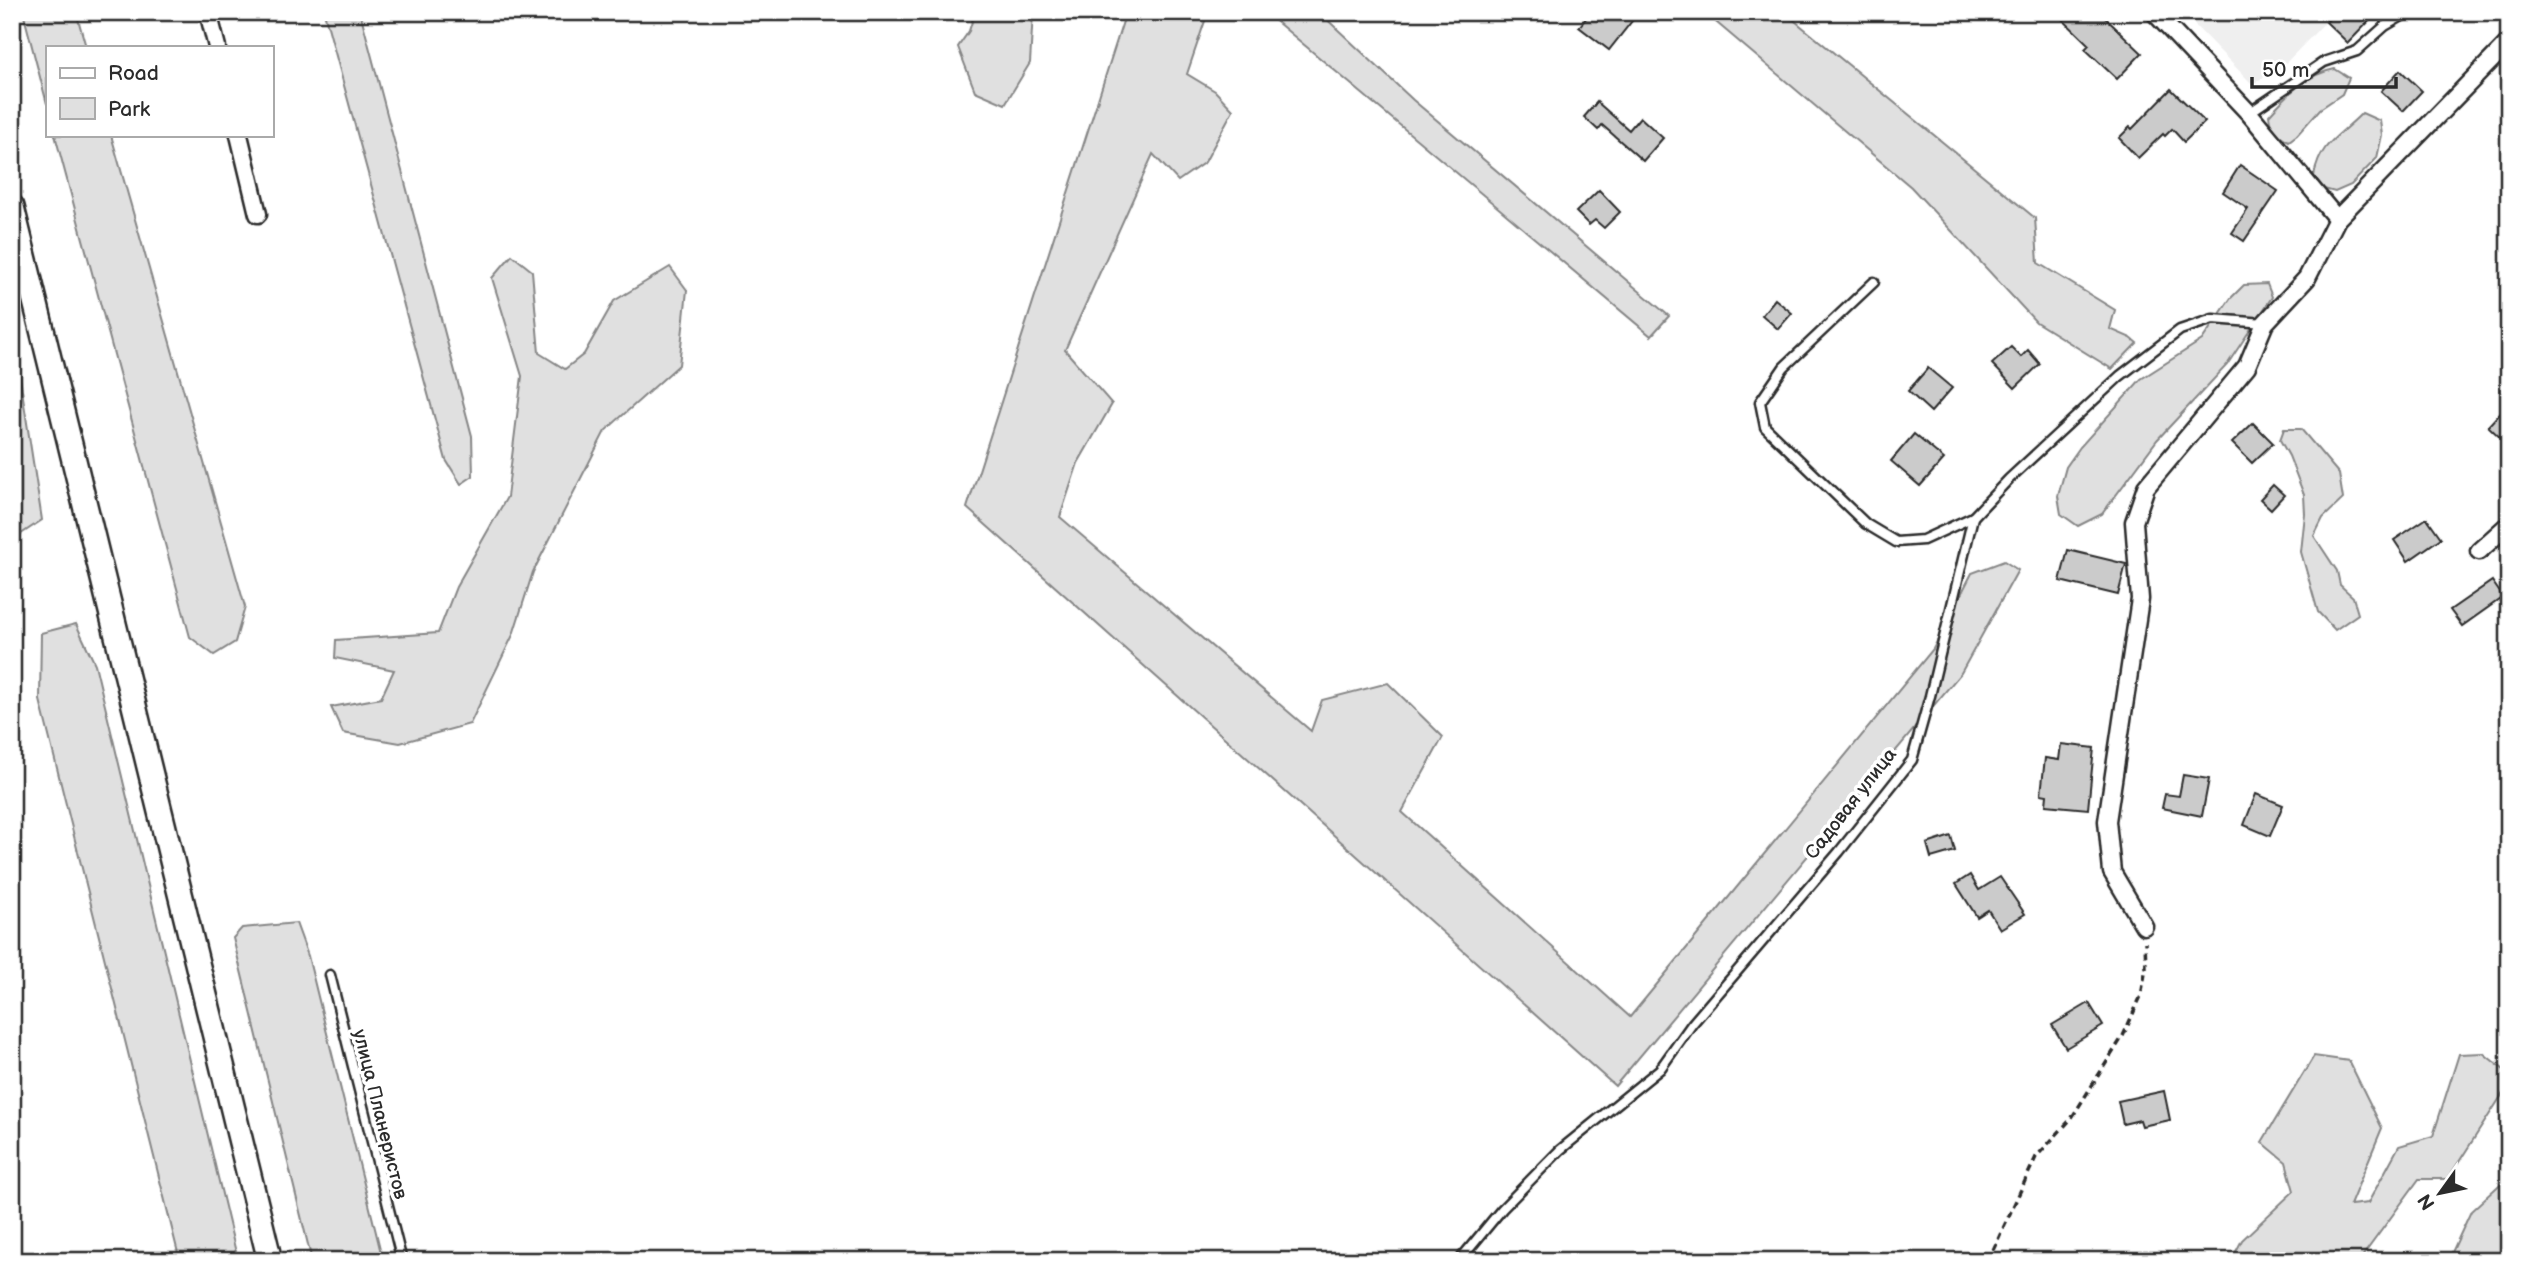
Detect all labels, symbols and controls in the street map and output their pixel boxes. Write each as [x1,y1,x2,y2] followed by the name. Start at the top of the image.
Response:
[46,46,273,136] legend
[2252,46,2395,90] scale bar
[2262,58,2309,83] text: 50 m
[108,61,159,86] text: Road
[108,97,151,122] text: Park
[1801,744,1902,864] street label: Садовая улица
[347,1027,412,1202] street label: улица Планеристов
[2406,1158,2476,1228] north arrow
[2413,1189,2441,1214] text: N

